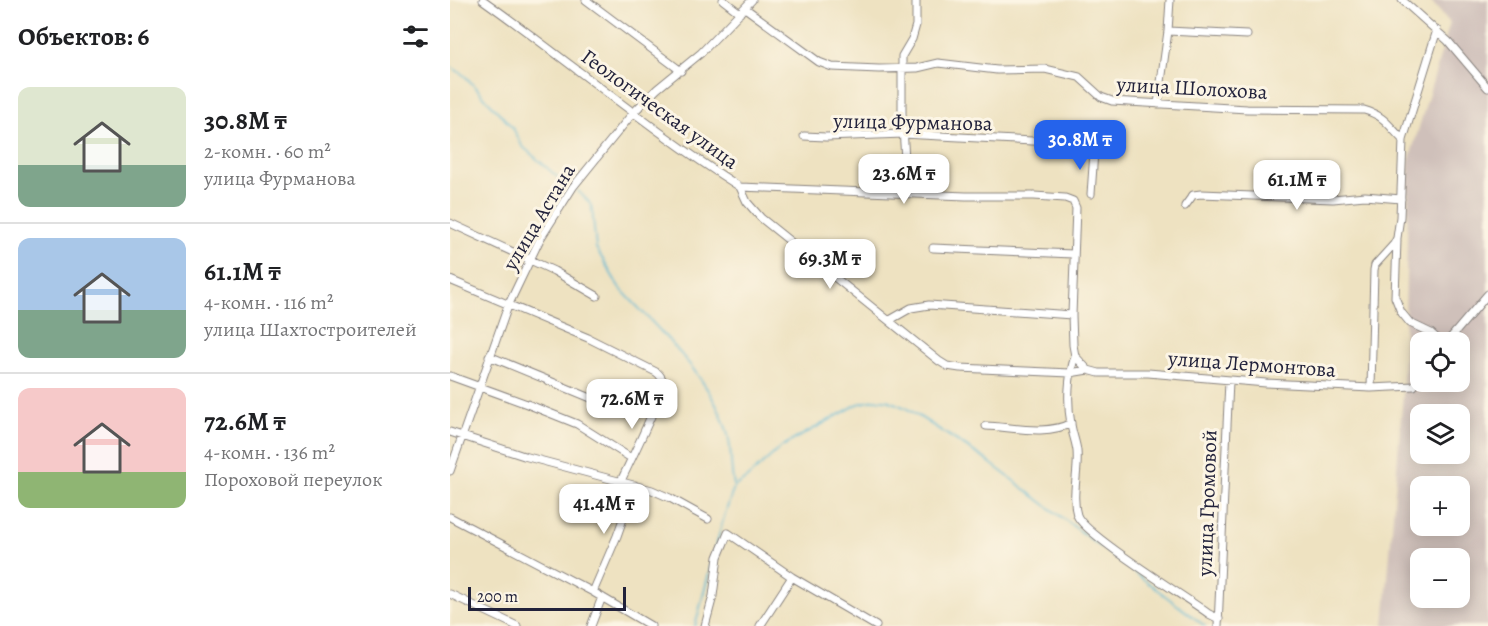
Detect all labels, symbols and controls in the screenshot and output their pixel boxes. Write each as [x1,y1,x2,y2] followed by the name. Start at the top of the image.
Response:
[18,19,149,54] text: Объектов: 6
[399,20,432,53] icon: filters
[576,42,745,176] street label: Геологическая улица
[1115,70,1269,106] street label: улица Шолохова
[204,103,287,138] text: 30.8M ₸
[832,107,993,137] street label: улица Фурманова
[66,111,138,183] icon: home
[1025,120,1135,171] pin: 30.8M ₸
[1048,126,1112,153] text: 30.8M ₸
[204,138,331,165] text: 2-комн. · 60 m²
[849,154,959,205] pin: 23.6M ₸
[496,158,582,276] street label: улица Астана
[872,160,936,187] text: 23.6M ₸
[1242,160,1352,211] pin: 61.1M ₸
[204,165,356,192] text: улица Фурманова
[1267,166,1327,193] text: 61.1M ₸
[775,239,885,290] pin: 69.3M ₸
[799,245,861,272] text: 69.3M ₸
[204,254,281,289] text: 61.1M ₸
[66,262,138,334] icon: home
[204,289,333,316] text: 4-комн. · 116 m²
[204,316,417,343] text: улица Шахтостроителей
[1410,332,1470,608] map controls
[1410,332,1470,392] button: locate
[1166,344,1337,384] street label: улица Лермонтова
[577,379,687,430] pin: 72.6M ₸
[600,385,664,412] text: 72.6M ₸
[204,404,286,439] text: 72.6M ₸
[1410,404,1470,464] button: layers
[66,412,138,484] icon: home
[1190,429,1224,578] street label: улица Громовой
[204,439,335,466] text: 4-комн. · 136 m²
[204,466,383,493] text: Пороховой переулок
[1410,476,1470,536] button: +
[549,484,659,535] pin: 41.4M ₸
[573,490,635,517] text: 41.4M ₸
[1410,548,1470,608] button: −
[468,584,626,612] scale bar
[477,586,518,608] text: 200 m

